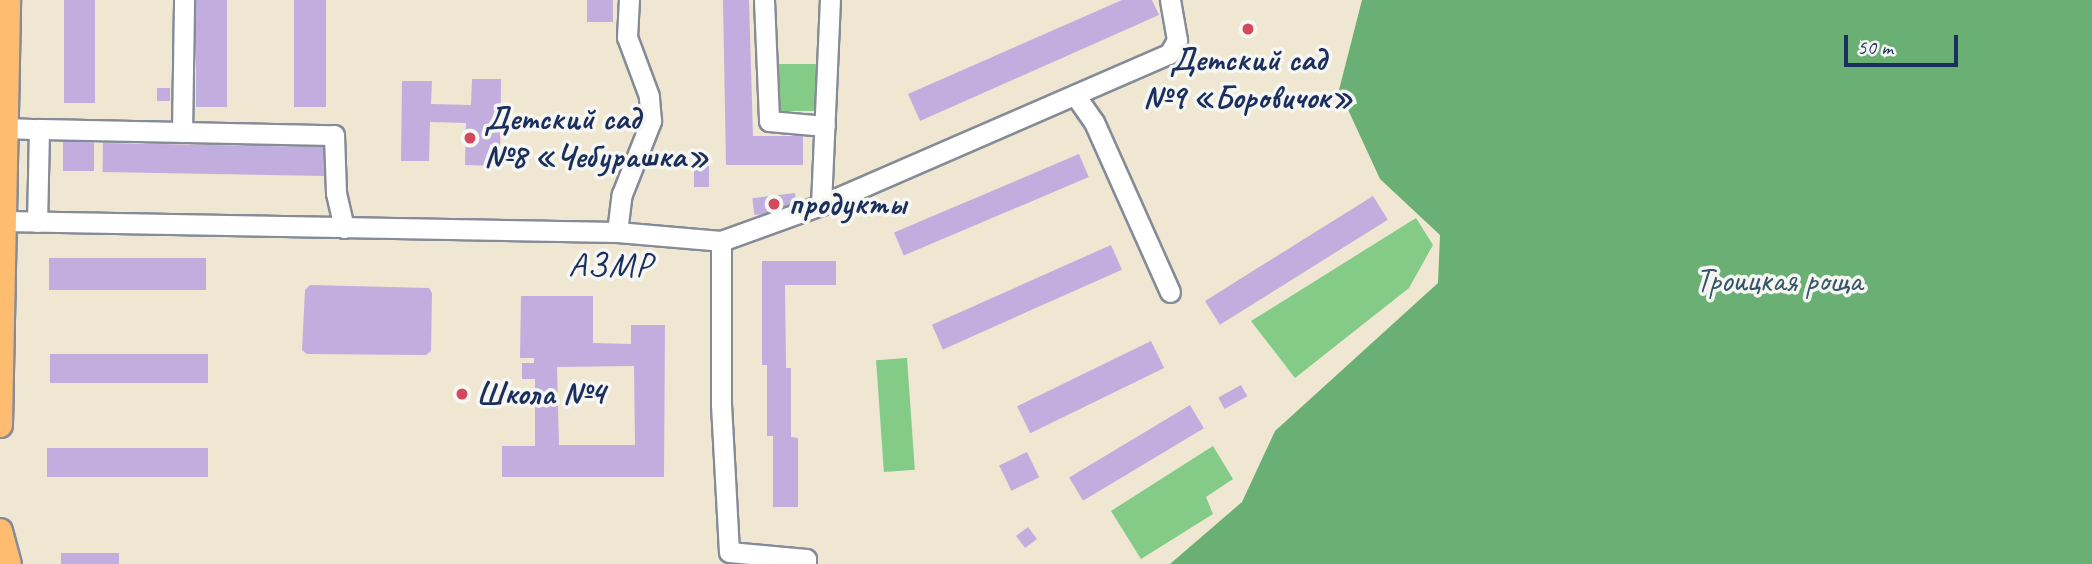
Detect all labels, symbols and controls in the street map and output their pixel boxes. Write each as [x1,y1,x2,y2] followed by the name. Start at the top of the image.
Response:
[1240,21,1256,37] marker: Детский сад №9 «Боровичок»
[1847,21,1961,65] scale bar
[1857,34,1893,60] text: 50 m
[1143,40,1353,118] place label: Детский сад №9 «Боровичок»
[484,99,709,177] place label: Детский сад №8 «Чебурашка»
[462,130,478,146] marker: Детский сад №8 «Чебурашка»
[788,184,906,224] place label: продукты
[766,196,782,212] marker: продукты
[568,244,654,286] district label: АЗМР
[1696,261,1862,301] park label: Троицкая роща
[476,374,605,414] place label: Школа №4
[454,386,470,402] marker: Школа №4

